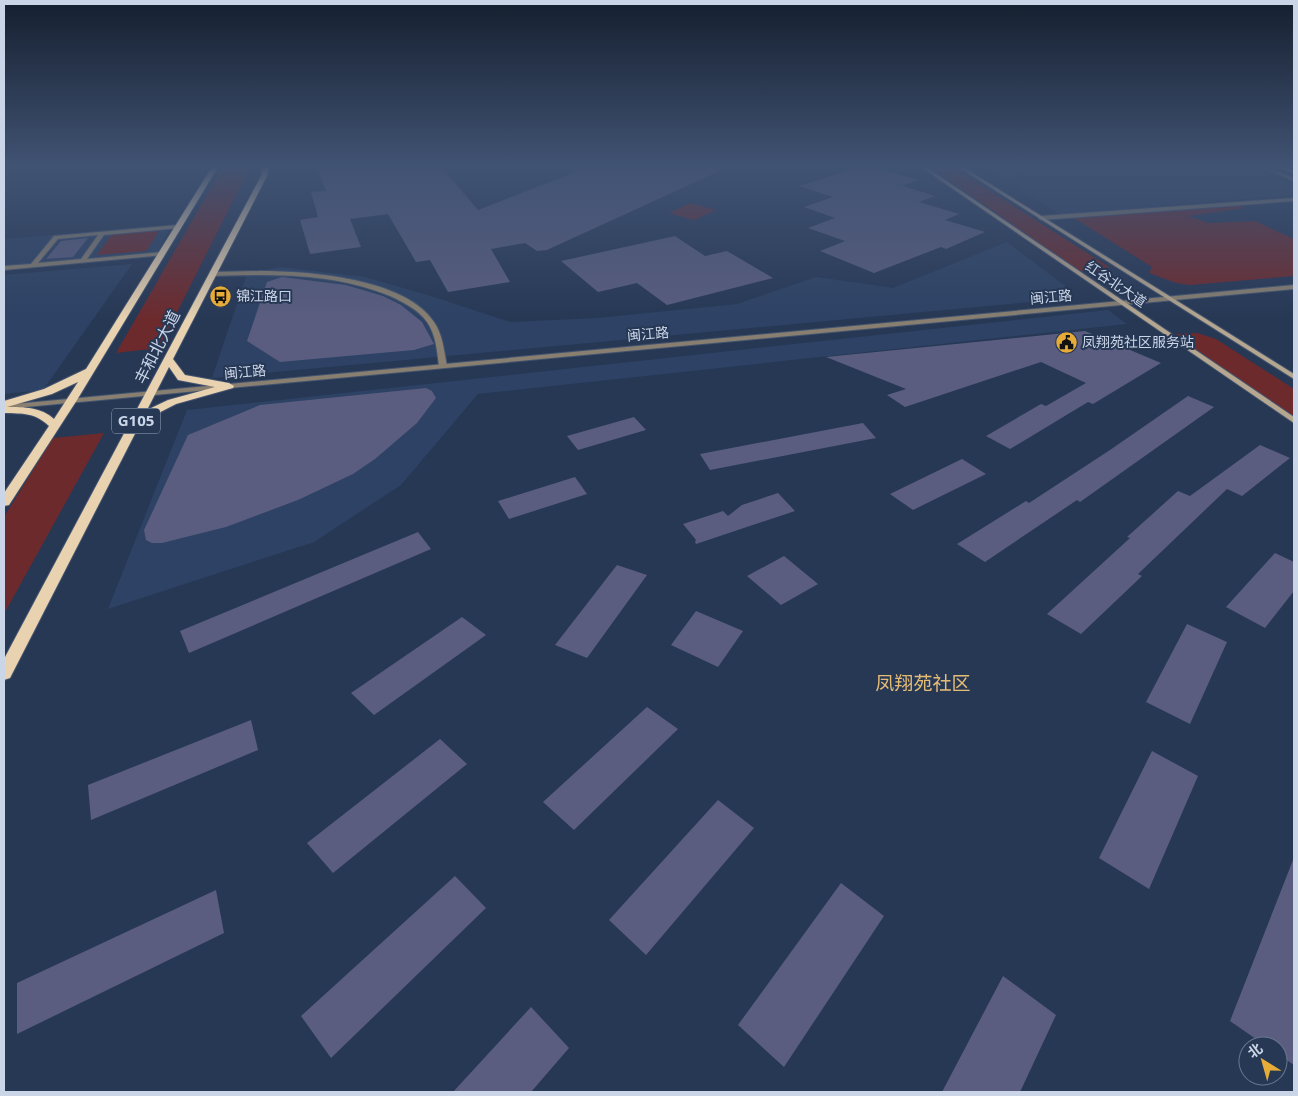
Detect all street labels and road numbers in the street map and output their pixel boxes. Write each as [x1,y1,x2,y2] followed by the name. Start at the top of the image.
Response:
[1082,256,1151,311] street label: 红谷北大道
[1029,285,1073,308] street label: 闽江路
[129,306,185,388] street label: 丰和北大道
[626,322,670,345] street label: 闽江路
[223,360,267,383] street label: 闽江路
[112,408,160,434] road number: G105

